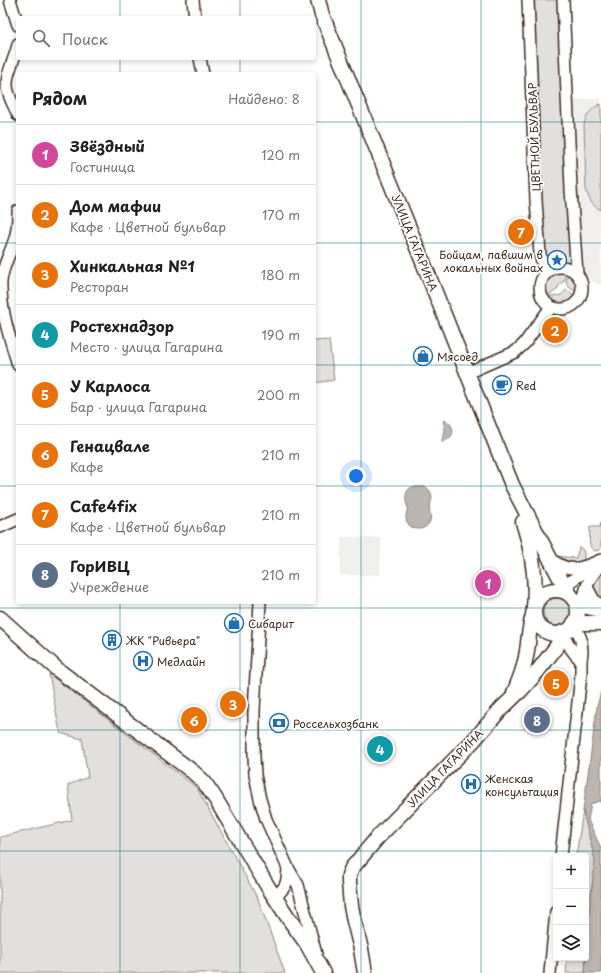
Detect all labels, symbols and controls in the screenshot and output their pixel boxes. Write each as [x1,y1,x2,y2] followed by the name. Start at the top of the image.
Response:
[16,16,316,60] search box
[30,27,52,49] icon: search
[62,27,108,50] text: Поиск
[524,82,544,192] street label: ЦВЕТНОЙ БУЛЬВАР
[32,85,87,111] text: Рядом
[228,89,300,108] text: Найдено: 8
[70,134,145,157] text: Звёздный
[42,145,48,164] text: 1
[261,145,300,164] text: 120 m
[70,157,135,176] text: Гостиница
[388,192,442,294] street label: УЛИЦА ГАГАРИНА
[70,194,161,217] text: Дом мафии
[40,205,50,224] text: 2
[262,205,300,224] text: 170 m
[70,217,226,236] text: Кафе · Цветной бульвар
[508,217,534,247] pin: 7
[439,246,543,276] place label: Бойцам, павшим в локальных войнах
[546,249,568,271] place icon: Бойцам, павшим в локальных войнах
[70,254,195,277] text: Хинкальная №1
[41,265,49,284] text: 3
[261,265,300,284] text: 180 m
[70,277,129,296] text: Ресторан
[70,314,174,337] text: Ростехнадзор
[542,315,568,345] pin: 2
[41,325,49,344] text: 4
[261,325,300,344] text: 190 m
[70,337,223,356] text: Место · улица Гагарина
[412,345,434,367] shop icon: Мясоед
[437,348,478,365] place label: Мясоед
[70,374,151,397] text: У Карлоса
[491,374,513,396] cafe icon: Red
[516,377,536,394] place label: Red
[41,385,49,404] text: 5
[257,385,300,404] text: 200 m
[70,397,207,416] text: Бар · улица Гагарина
[70,434,150,457] text: Генацвале
[40,445,50,464] text: 6
[261,445,300,464] text: 210 m
[70,457,103,476] text: Кафе
[346,466,366,486] your location
[70,494,137,517] text: Cafe4fix
[41,505,49,524] text: 7
[261,505,300,524] text: 210 m
[70,517,226,536] text: Кафе · Цветной бульвар
[70,554,130,577] text: ГорИВЦ
[41,565,49,584] text: 8
[261,565,300,584] text: 210 m
[475,568,501,598] pin: 1
[70,577,149,596] text: Учреждение
[223,612,245,634] shop icon: Сибарит
[248,615,294,632] place label: Сибарит
[101,629,123,651] building icon: ЖК "Ривьера"
[125,632,200,649] place label: ЖК "Ривьера"
[132,650,154,672] hospital icon: Медлайн
[157,653,206,670] place label: Медлайн
[543,668,569,698] pin: 5
[220,689,246,719] pin: 3
[181,705,207,735] pin: 6
[524,705,550,735] pin: 8
[268,712,290,734] bank icon: Россельхозбанк
[293,715,379,732] place label: Россельхозбанк
[403,725,487,811] street label: УЛИЦА ГАГАРИНА
[367,734,393,764] pin: 4
[485,770,559,800] place label: Женская консультация
[460,773,482,795] hospital icon: Женская консультация
[553,853,589,961] map controls
[553,853,589,889] button: +
[553,889,589,925] button: −
[553,925,589,961] button: layers

